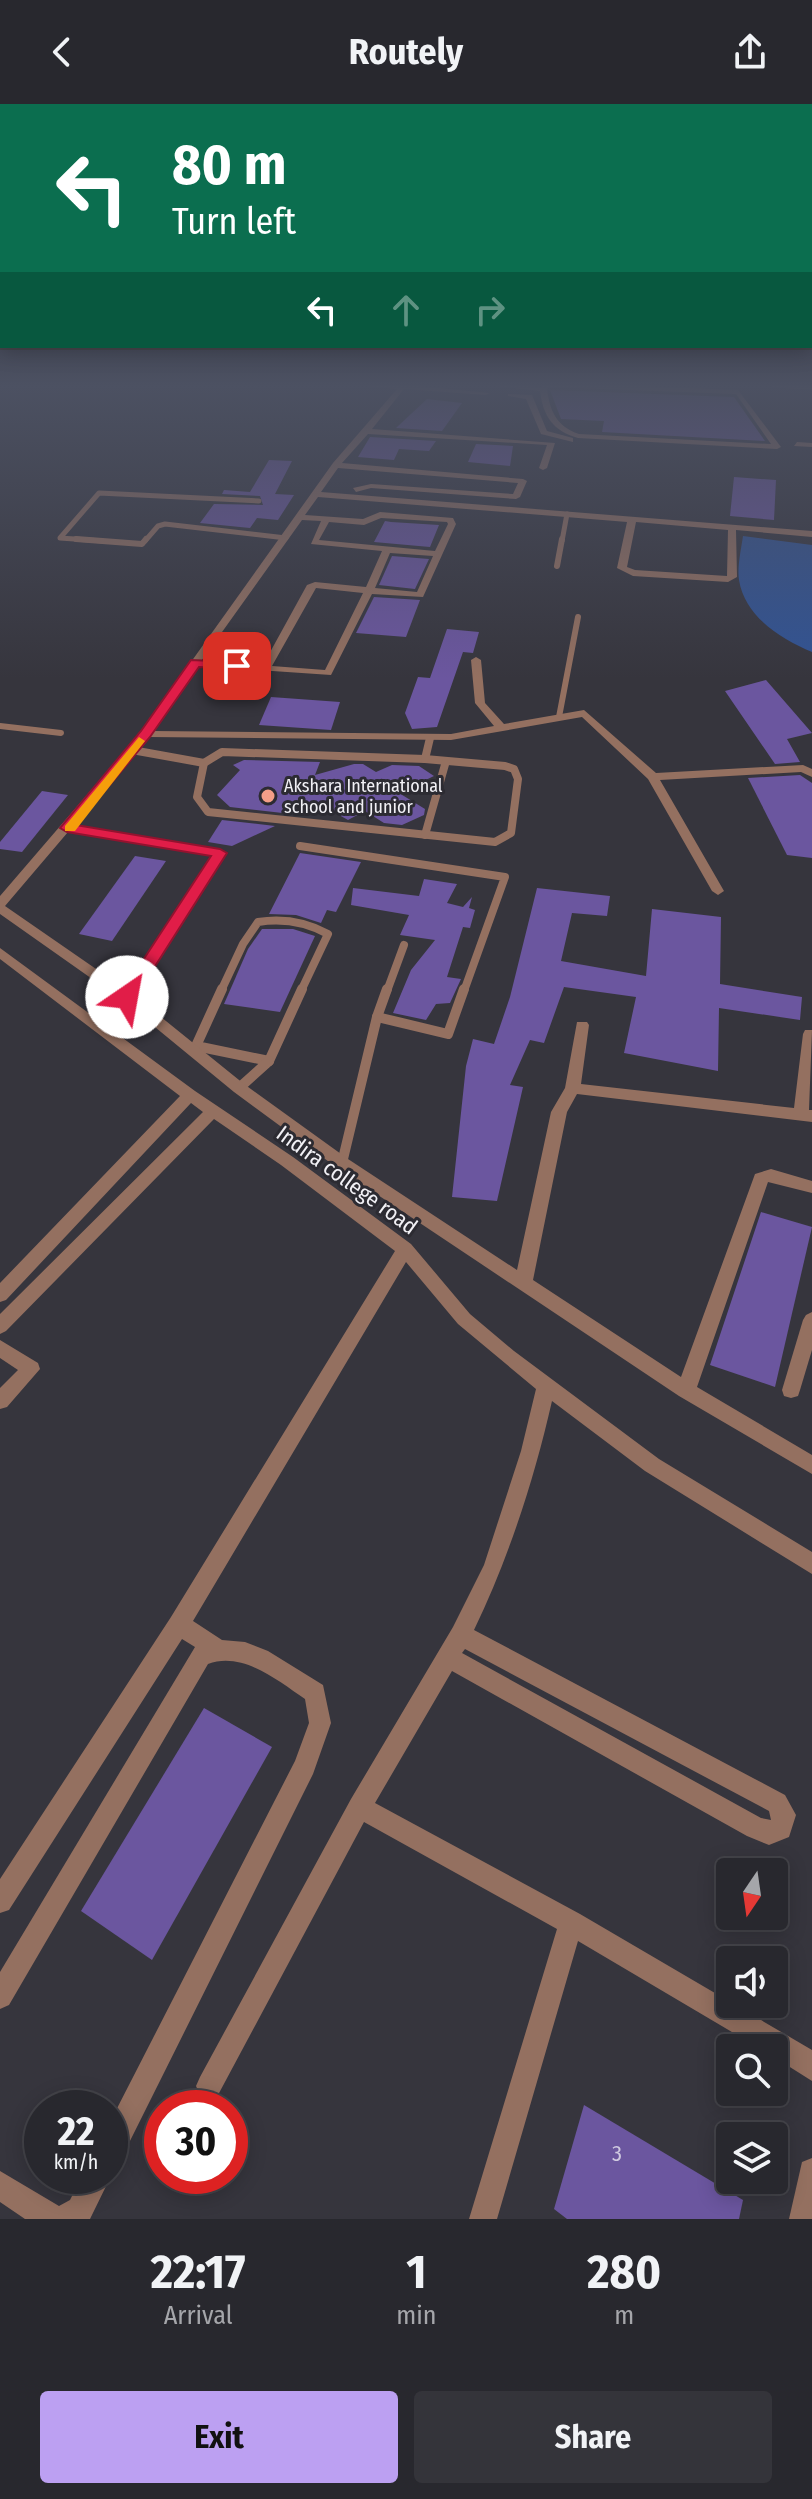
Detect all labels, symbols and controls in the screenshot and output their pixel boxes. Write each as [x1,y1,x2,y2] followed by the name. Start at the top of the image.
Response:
[40,30,84,74] icon: back
[349,30,463,74] text: Routely
[728,30,772,74] icon: share
[172,132,287,199] text: 80 m
[40,136,144,240] icon: left
[172,200,296,244] text: Turn left
[300,288,344,332] icon: left
[384,288,428,332] icon: ahead
[468,288,512,332] icon: right
[203,632,271,700] pin
[215,644,259,688] icon: arrive
[284,775,443,818] place label: Akshara International school and junior
[259,787,277,805] marker: Akshara International school and junior
[85,955,169,1039] position arrow
[271,1120,423,1240] street label: Indira college road
[716,1858,788,1930] north arrow
[716,1858,788,2194] map controls
[716,1946,788,2018] button: sound
[716,2034,788,2106] button: search
[144,2090,248,2194] speed limit sign: 30
[57,2108,95,2156] text: 22
[716,2122,788,2194] button: layers
[612,2140,622,2167] house number: 3
[54,2150,98,2174] text: km/h
[151,2243,245,2301] text: 22:17
[406,2243,427,2301] text: 1
[587,2243,661,2301] text: 280
[164,2300,233,2331] text: Arrival
[396,2300,437,2331] text: min
[614,2300,634,2331] text: m
[40,2391,398,2483] button: Exit
[414,2391,772,2483] button: Share

